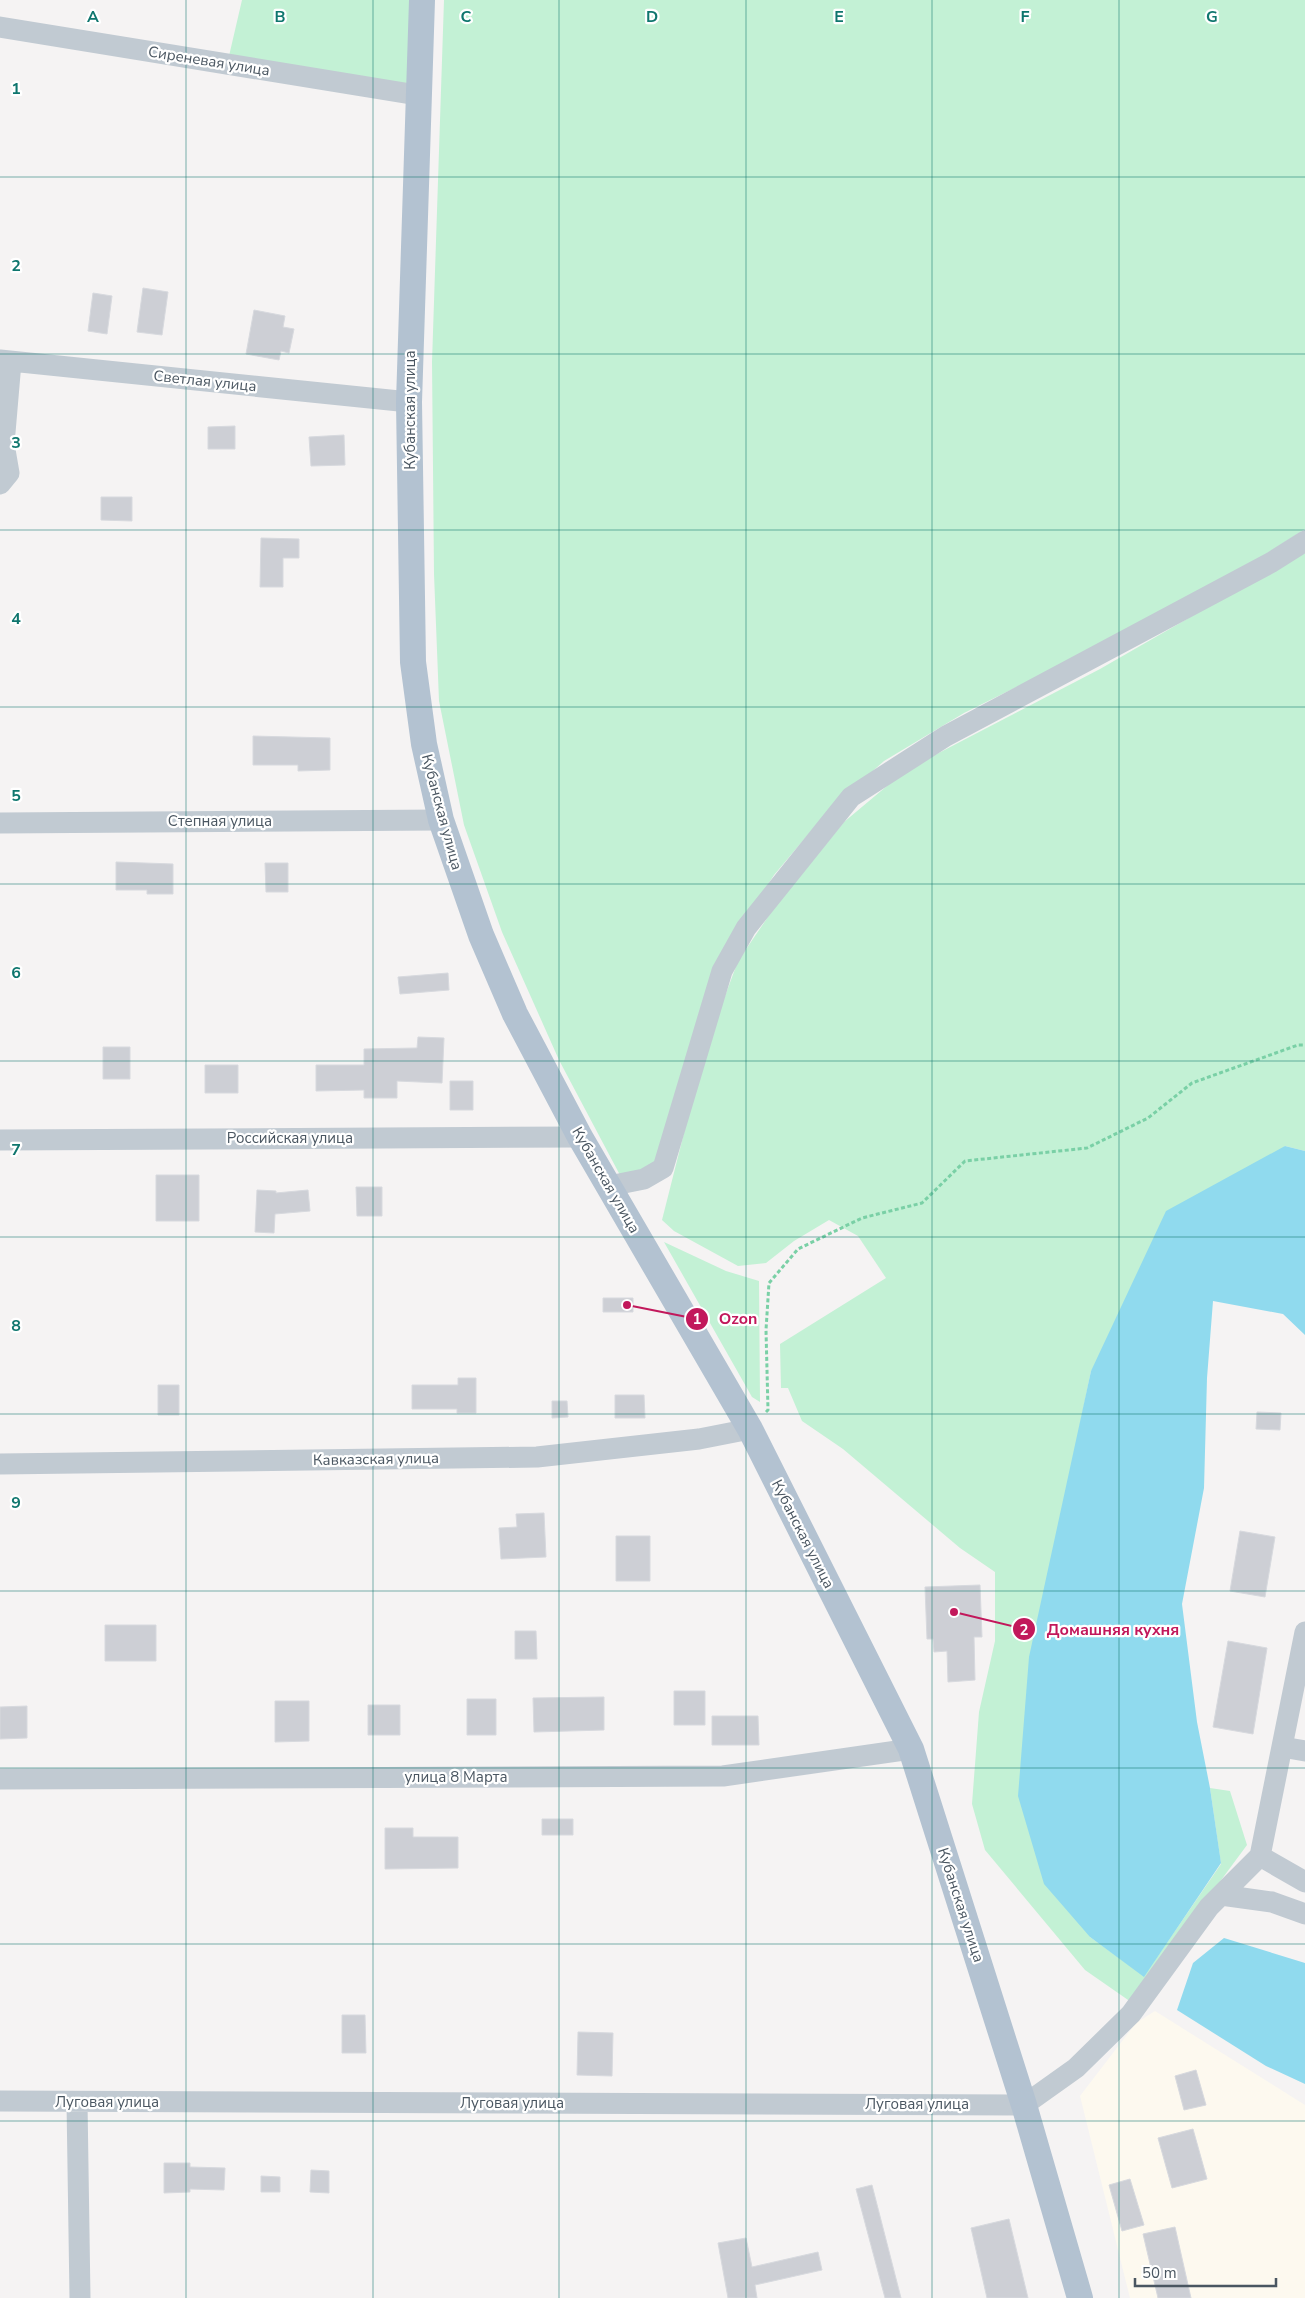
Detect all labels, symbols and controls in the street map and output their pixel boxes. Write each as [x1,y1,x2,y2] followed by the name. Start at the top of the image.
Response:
[87,6,99,28] text: A
[274,6,286,28] text: B
[461,6,472,28] text: C
[646,6,658,28] text: D
[834,6,844,28] text: E
[1021,6,1030,28] text: F
[1206,6,1218,28] text: G
[147,42,271,80] street label: Сиреневая улица
[11,78,21,100] text: 1
[11,255,21,277] text: 2
[400,350,420,470] street label: Кубанская улица
[152,366,258,396] street label: Светлая улица
[11,432,21,454] text: 3
[11,608,21,630] text: 4
[417,752,467,872] street label: Кубанская улица
[11,785,21,807] text: 5
[168,811,272,831] street label: Степная улица
[11,962,21,984] text: 6
[567,1123,645,1237] street label: Кубанская улица
[227,1128,353,1148] street label: Российская улица
[11,1139,21,1161] text: 7
[684,1303,768,1334] callout: Ozon
[719,1308,757,1330] text: Ozon
[692,1309,702,1329] text: 1
[11,1315,21,1337] text: 8
[313,1448,439,1470] street label: Кавказская улица
[767,1476,839,1592] street label: Кубанская улица
[11,1492,21,1514] text: 9
[1012,1614,1189,1645] callout: Домашняя кухня
[1047,1619,1179,1641] text: Домашняя кухня
[1019,1620,1029,1640] text: 2
[404,1767,508,1787] street label: улица 8 Марта
[933,1845,989,1965] street label: Кубанская улица
[55,2092,159,2112] street label: Луговая улица
[460,2093,564,2113] street label: Луговая улица
[865,2094,969,2114] street label: Луговая улица
[1135,2256,1276,2288] scale bar
[1142,2263,1177,2283] text: 50 m

